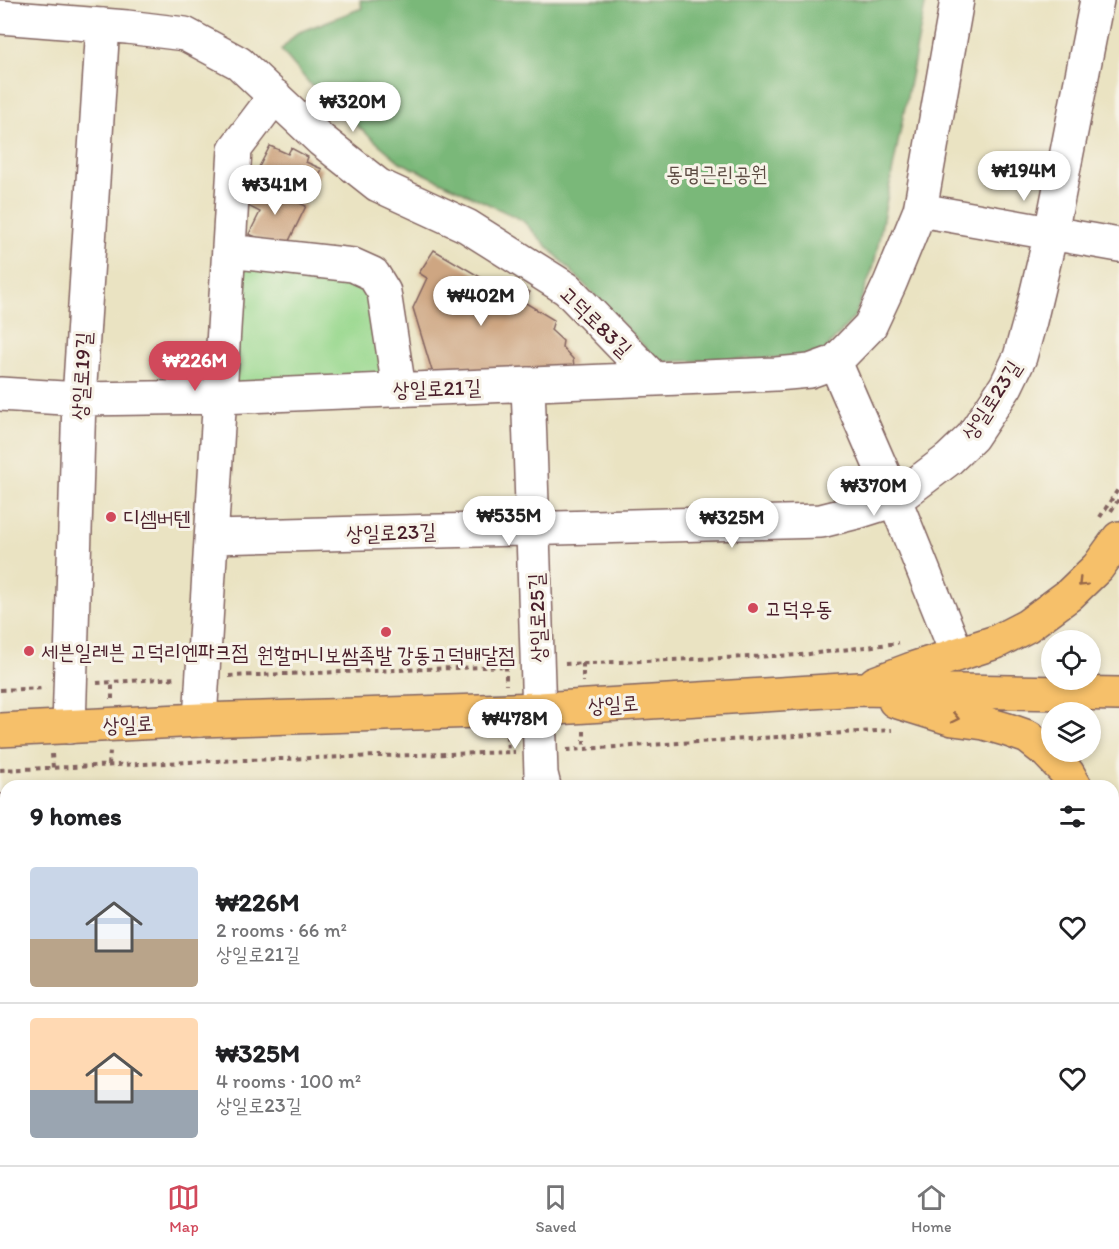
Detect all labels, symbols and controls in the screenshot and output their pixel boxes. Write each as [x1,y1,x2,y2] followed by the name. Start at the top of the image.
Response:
[311,82,395,133] pin: ₩320M
[320,89,386,113] text: ₩320M
[982,151,1066,202] pin: ₩194M
[992,158,1056,182] text: ₩194M
[666,161,768,186] park label: 동명근린공원
[233,165,317,216] pin: ₩341M
[242,172,308,196] text: ₩341M
[439,276,523,327] pin: ₩402M
[555,281,637,362] street label: 고덕로83길
[447,283,515,307] text: ₩402M
[66,331,96,421] street label: 상일로19길
[153,341,237,392] pin: ₩226M
[163,348,227,372] text: ₩226M
[956,355,1026,445] street label: 상일로23길
[392,374,482,402] street label: 상일로21길
[832,466,916,517] pin: ₩370M
[841,473,907,497] text: ₩370M
[467,496,551,547] pin: ₩535M
[690,498,774,549] pin: ₩325M
[477,503,541,527] text: ₩535M
[123,505,191,530] place label: 디셈버텐
[700,505,764,529] text: ₩325M
[104,510,118,524] marker: 디셈버텐
[346,518,437,546] street label: 상일로23길
[523,573,551,663] street label: 상일로25길
[1078,575,1089,586] one-way arrow
[765,596,833,621] place label: 고덕우동
[746,601,760,615] marker: 고덕우동
[379,625,393,639] marker: 원할머니보쌈족발 강동고덕배달점
[1041,630,1101,762] map controls
[1041,630,1101,690] button: locate
[41,639,249,664] place label: 세븐일레븐 고덕리엔파크점
[257,642,515,667] place label: 원할머니보쌈족발 강동고덕배달점
[22,644,36,658] marker: 세븐일레븐 고덕리엔파크점
[587,690,639,718] street label: 상일로
[473,699,557,750] pin: ₩478M
[1041,702,1101,762] button: layers
[482,706,548,730] text: ₩478M
[102,710,154,738] street label: 상일로
[950,711,960,724] one-way arrow
[30,800,122,832] text: 9 homes
[1056,800,1089,833] icon: filters
[216,886,300,918] text: ₩226M
[78,891,150,963] icon: home
[1056,911,1089,944] icon: heart
[216,918,347,942] text: 2 rooms · 66 m²
[216,942,300,966] text: 상일로21길
[216,1037,300,1069] text: ₩325M
[78,1042,150,1114] icon: home
[1056,1062,1089,1095] icon: heart
[216,1069,361,1093] text: 4 rooms · 100 m²
[216,1093,302,1117] text: 상일로23길
[167,1181,200,1236] tab: Map
[535,1181,576,1236] tab: Saved
[911,1181,952,1236] tab: Home

